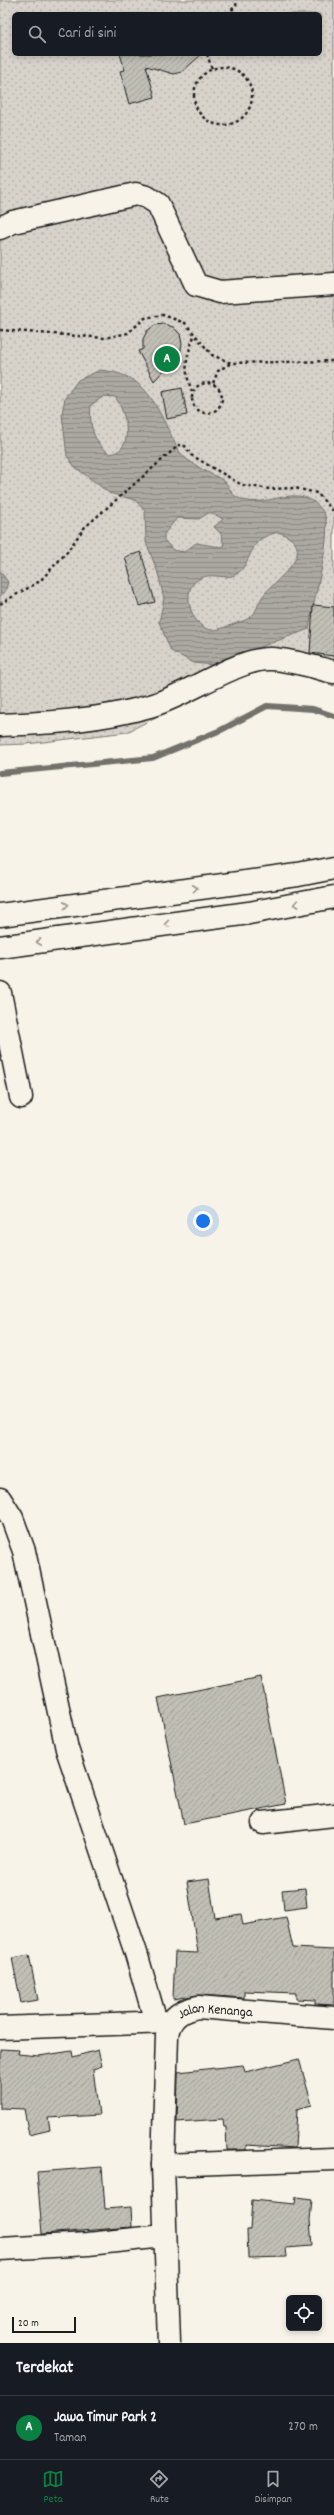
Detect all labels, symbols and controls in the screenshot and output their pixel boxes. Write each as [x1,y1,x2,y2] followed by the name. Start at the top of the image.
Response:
[12,12,322,56] search box
[26,23,48,45] icon: search
[58,23,116,45] text: Cari di sini
[154,344,180,374] pin: A
[192,884,198,893] one-way arrow
[293,899,299,908] one-way arrow
[63,901,69,910] one-way arrow
[164,919,170,928] one-way arrow
[35,937,42,946] one-way arrow
[193,1211,213,1231] your location
[174,1999,254,2025] street label: Jalan Kenanga
[286,2295,322,2331] map controls
[286,2295,322,2331] button: locate
[12,2315,76,2334] scale bar
[18,2316,39,2332] text: 20 m
[16,2357,73,2381] text: Terdekat
[54,2407,157,2429] text: Jawa Timur Park 2
[25,2418,33,2437] text: A
[288,2418,318,2437] text: 270 m
[54,2429,86,2448] text: Taman
[42,2468,64,2508] tab: Peta
[148,2468,170,2508] tab: Rute
[255,2468,292,2508] tab: Disimpan

